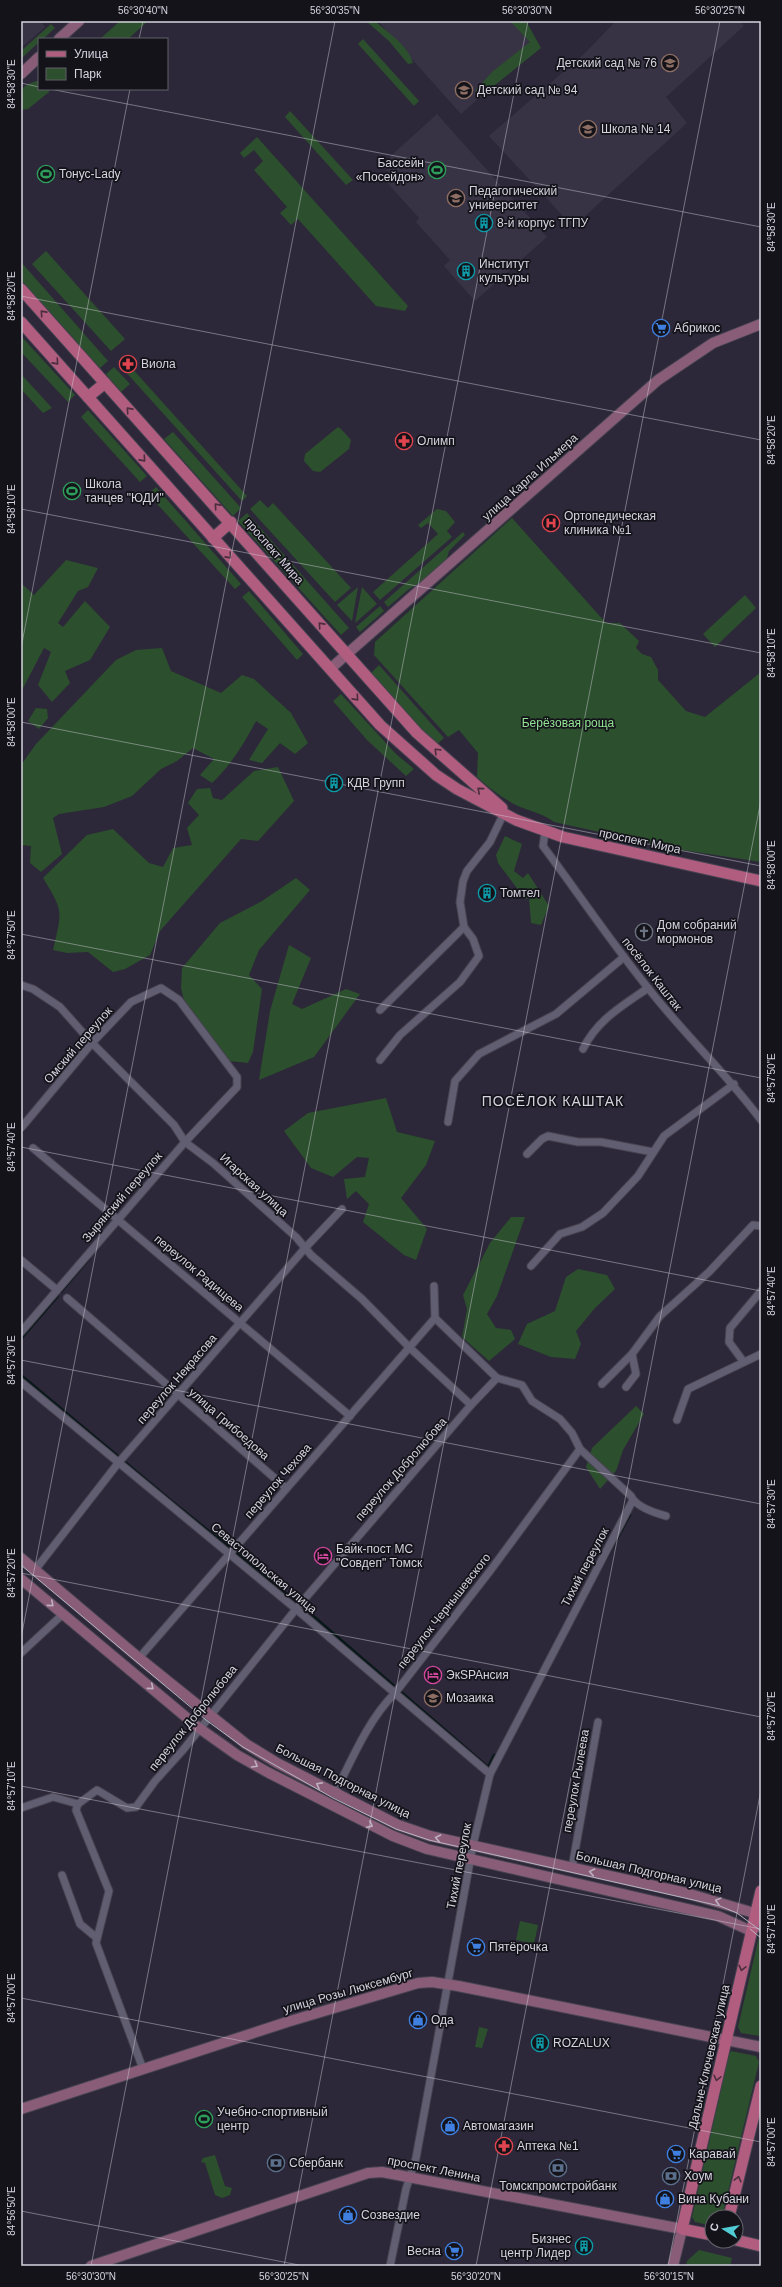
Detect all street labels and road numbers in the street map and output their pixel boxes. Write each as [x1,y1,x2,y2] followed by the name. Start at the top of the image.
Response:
[479,430,581,523] street label: улица Карла Ильмера
[241,515,307,587] street label: проспект Мира
[598,825,683,857] street label: проспект Мира
[619,935,685,1014] street label: посёлок Каштак
[41,1003,116,1086] street label: Омский переулок
[79,1149,165,1245] street label: Зырянский переулок
[217,1151,291,1220] street label: Игарская улица
[152,1232,247,1315] street label: переулок Радищева
[134,1331,220,1427] street label: переулок Некрасова
[186,1385,272,1463] street label: улица Грибоедова
[352,1414,450,1523] street label: переулок Добролюбова
[242,1441,314,1521] street label: переулок Чехова
[208,1520,320,1616] street label: Севастопольская улица
[558,1524,612,1609] street label: Тихий переулок
[395,1550,494,1671] street label: переулок Чернышевского
[146,1662,240,1774] street label: переулок Добролюбова
[560,1728,592,1834] street label: переулок Рылеева
[273,1741,413,1821] street label: Большая Подгорная улица
[444,1821,474,1910] street label: Тихий переулок
[575,1848,724,1896] street label: Большая Подгорная улица
[281,1966,415,2016] street label: улица Розы Люксембург
[686,1983,733,2131] street label: Дальне-Ключевская улица
[386,2153,482,2185] street label: проспект Ленина

